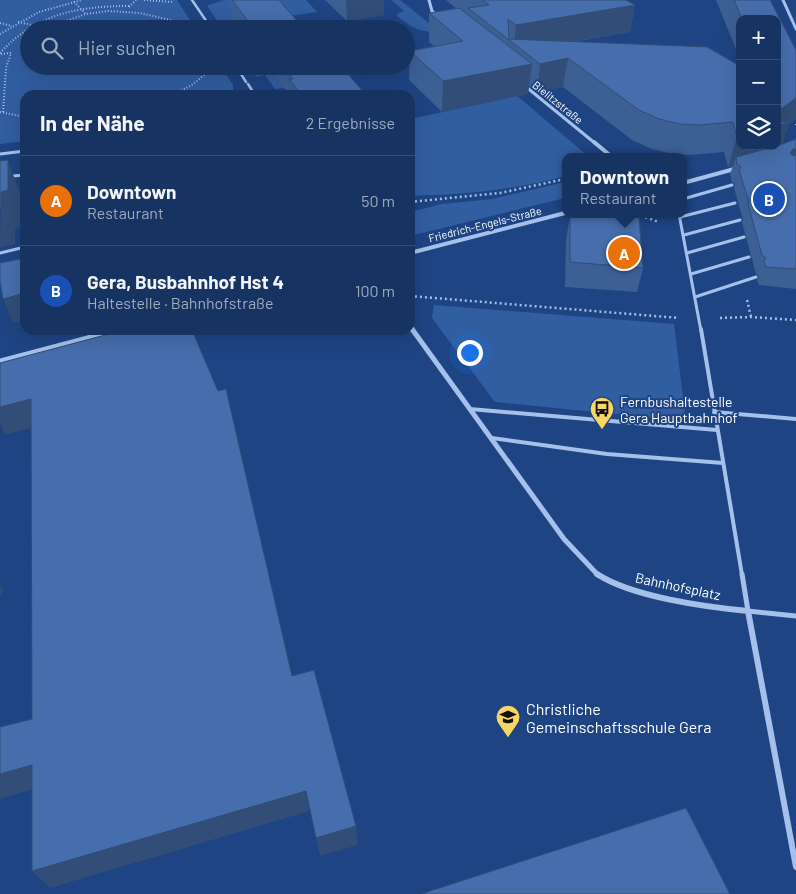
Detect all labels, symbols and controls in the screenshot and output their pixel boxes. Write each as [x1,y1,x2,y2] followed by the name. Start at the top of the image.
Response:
[736,15,781,150] map controls
[736,15,781,60] button: +
[20,20,415,75] search box
[38,34,66,62] icon: search
[78,36,176,59] text: Hier suchen
[736,60,781,105] button: −
[530,78,586,126] street label: Bielitzstraße
[736,105,781,150] button: layers
[40,110,145,135] text: In der Nähe
[306,113,395,132] text: 2 Ergebnisse
[562,153,687,218] popup
[580,165,669,188] text: Downtown
[87,180,176,203] text: Downtown
[753,180,785,218] pin: B
[580,188,657,207] text: Restaurant
[51,191,61,210] text: A
[361,191,395,210] text: 50 m
[87,203,164,222] text: Restaurant
[427,204,543,244] street label: Friedrich-Engels-Straße
[608,234,640,272] pin: A
[87,270,284,293] text: Gera, Busbahnhof Hst 4
[51,281,61,300] text: B
[355,281,395,300] text: 100 m
[87,293,274,312] text: Haltestelle · Bahnhofstraße
[457,340,483,366] your location
[620,393,738,426] place label: Fernbushaltestelle Gera Hauptbahnhof
[589,396,615,430] bus stop icon: Fernbushaltestelle Gera Hauptbahnhof
[634,569,722,603] street label: Bahnhofsplatz
[526,699,711,736] place label: Christliche Gemeinschaftsschule Gera
[495,704,521,738] school or university icon: Christliche Gemeinschaftsschule Gera

